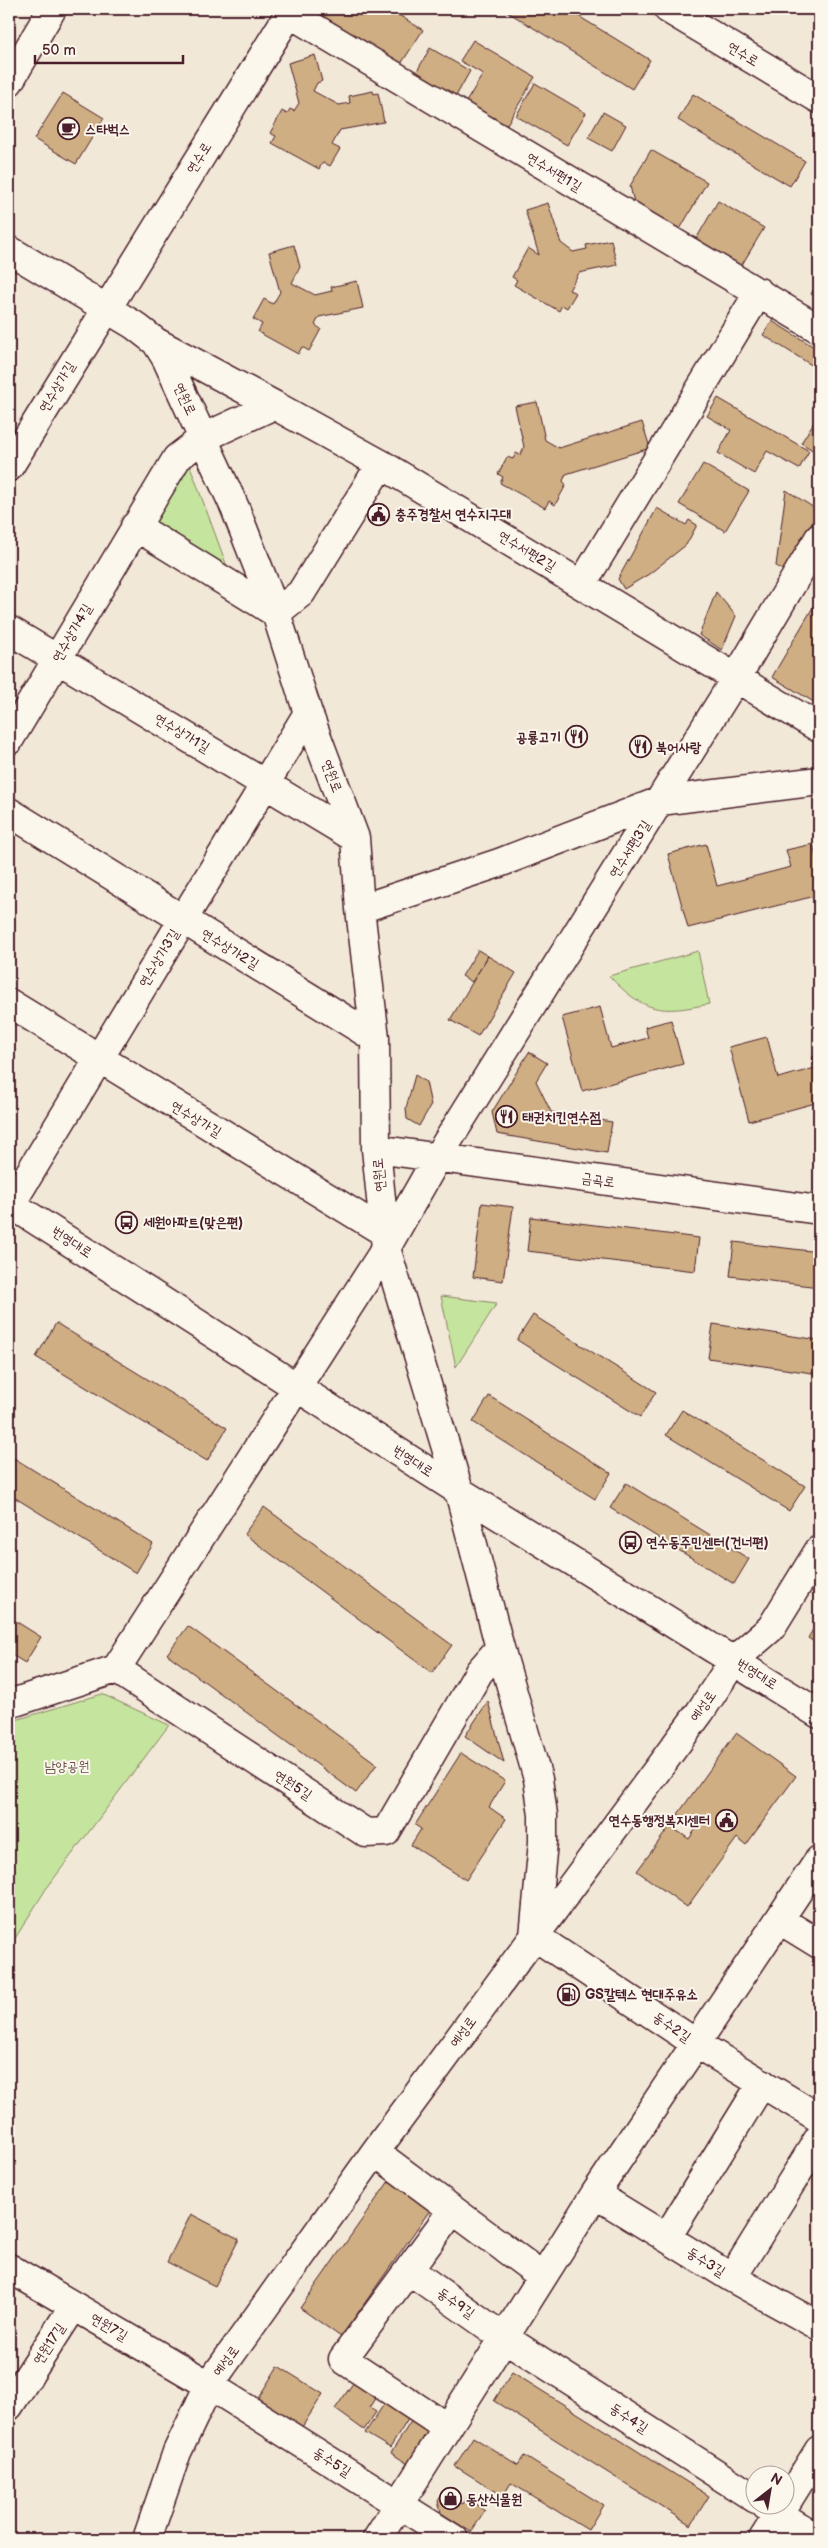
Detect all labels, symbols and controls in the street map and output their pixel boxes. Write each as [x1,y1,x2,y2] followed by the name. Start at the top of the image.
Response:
[35,32,182,64] scale bar
[724,38,762,70] street label: 연수로
[42,41,76,60] text: 50 m
[57,117,81,141] cafe icon: 스타벅스
[85,121,130,138] place label: 스타벅스
[183,139,215,177] street label: 연수로
[523,149,585,196] street label: 연수서편1길
[35,358,79,416] street label: 연수상가길
[170,380,200,418] street label: 연원로
[367,502,391,526] public building icon: 충주경찰서 연수지구대
[395,506,511,523] place label: 충주경찰서 연수지구대
[495,527,560,575] street label: 연수서편2길
[48,600,96,665] street label: 연수상가4길
[151,710,213,757] street label: 연수상가1길
[565,725,589,749] restaurant icon: 공룡고기
[516,729,561,746] place label: 공룡고기
[628,735,652,759] restaurant icon: 북어사랑
[656,739,702,756] place label: 북어사랑
[318,757,346,795] street label: 연원로
[606,816,655,881] street label: 연수서편3길
[135,925,183,990] street label: 연수상가3길
[198,925,263,973] street label: 연수상가2길
[167,1097,225,1141] street label: 연수상가길
[494,1105,518,1129] restaurant icon: 태권치킨연수점
[522,1109,602,1126] place label: 태권치킨연수점
[369,1157,389,1193] street label: 연원로
[580,1169,616,1191] street label: 금곡로
[115,1210,139,1234] bus stop icon: 세원아파트(맞은편)
[143,1214,243,1231] place label: 세원아파트(맞은편)
[48,1223,96,1261] street label: 번영대로
[389,1442,437,1480] street label: 번영대로
[618,1530,642,1554] bus stop icon: 연수동주민센터(건너편)
[646,1534,769,1551] place label: 연수동주민센터(건너편)
[733,1655,781,1693] street label: 번영대로
[686,1687,720,1725] street label: 예성로
[44,1758,90,1775] park label: 남양공원
[271,1766,316,1804] street label: 연원5길
[714,1808,738,1832] public building icon: 연수동행정복지센터
[609,1812,710,1829] place label: 연수동행정복지센터
[557,1982,581,2006] fuel station icon: GS칼텍스 현대주유소
[585,1986,698,2003] place label: GS칼텍스 현대주유소
[650,2008,695,2046] street label: 동수2길
[446,2013,480,2051] street label: 예성로
[684,2244,729,2281] street label: 동수3길
[434,2284,479,2322] street label: 동수9길
[87,2309,131,2345] street label: 연원7길
[29,2319,69,2368] street label: 연원17길
[209,2342,243,2380] street label: 예성로
[607,2399,652,2437] street label: 동수4길
[310,2444,355,2481] street label: 동수5길
[746,2466,796,2516] north arrow
[768,2469,785,2489] text: N
[438,2487,462,2511] shop icon: 동산식물원
[466,2491,522,2508] place label: 동산식물원

